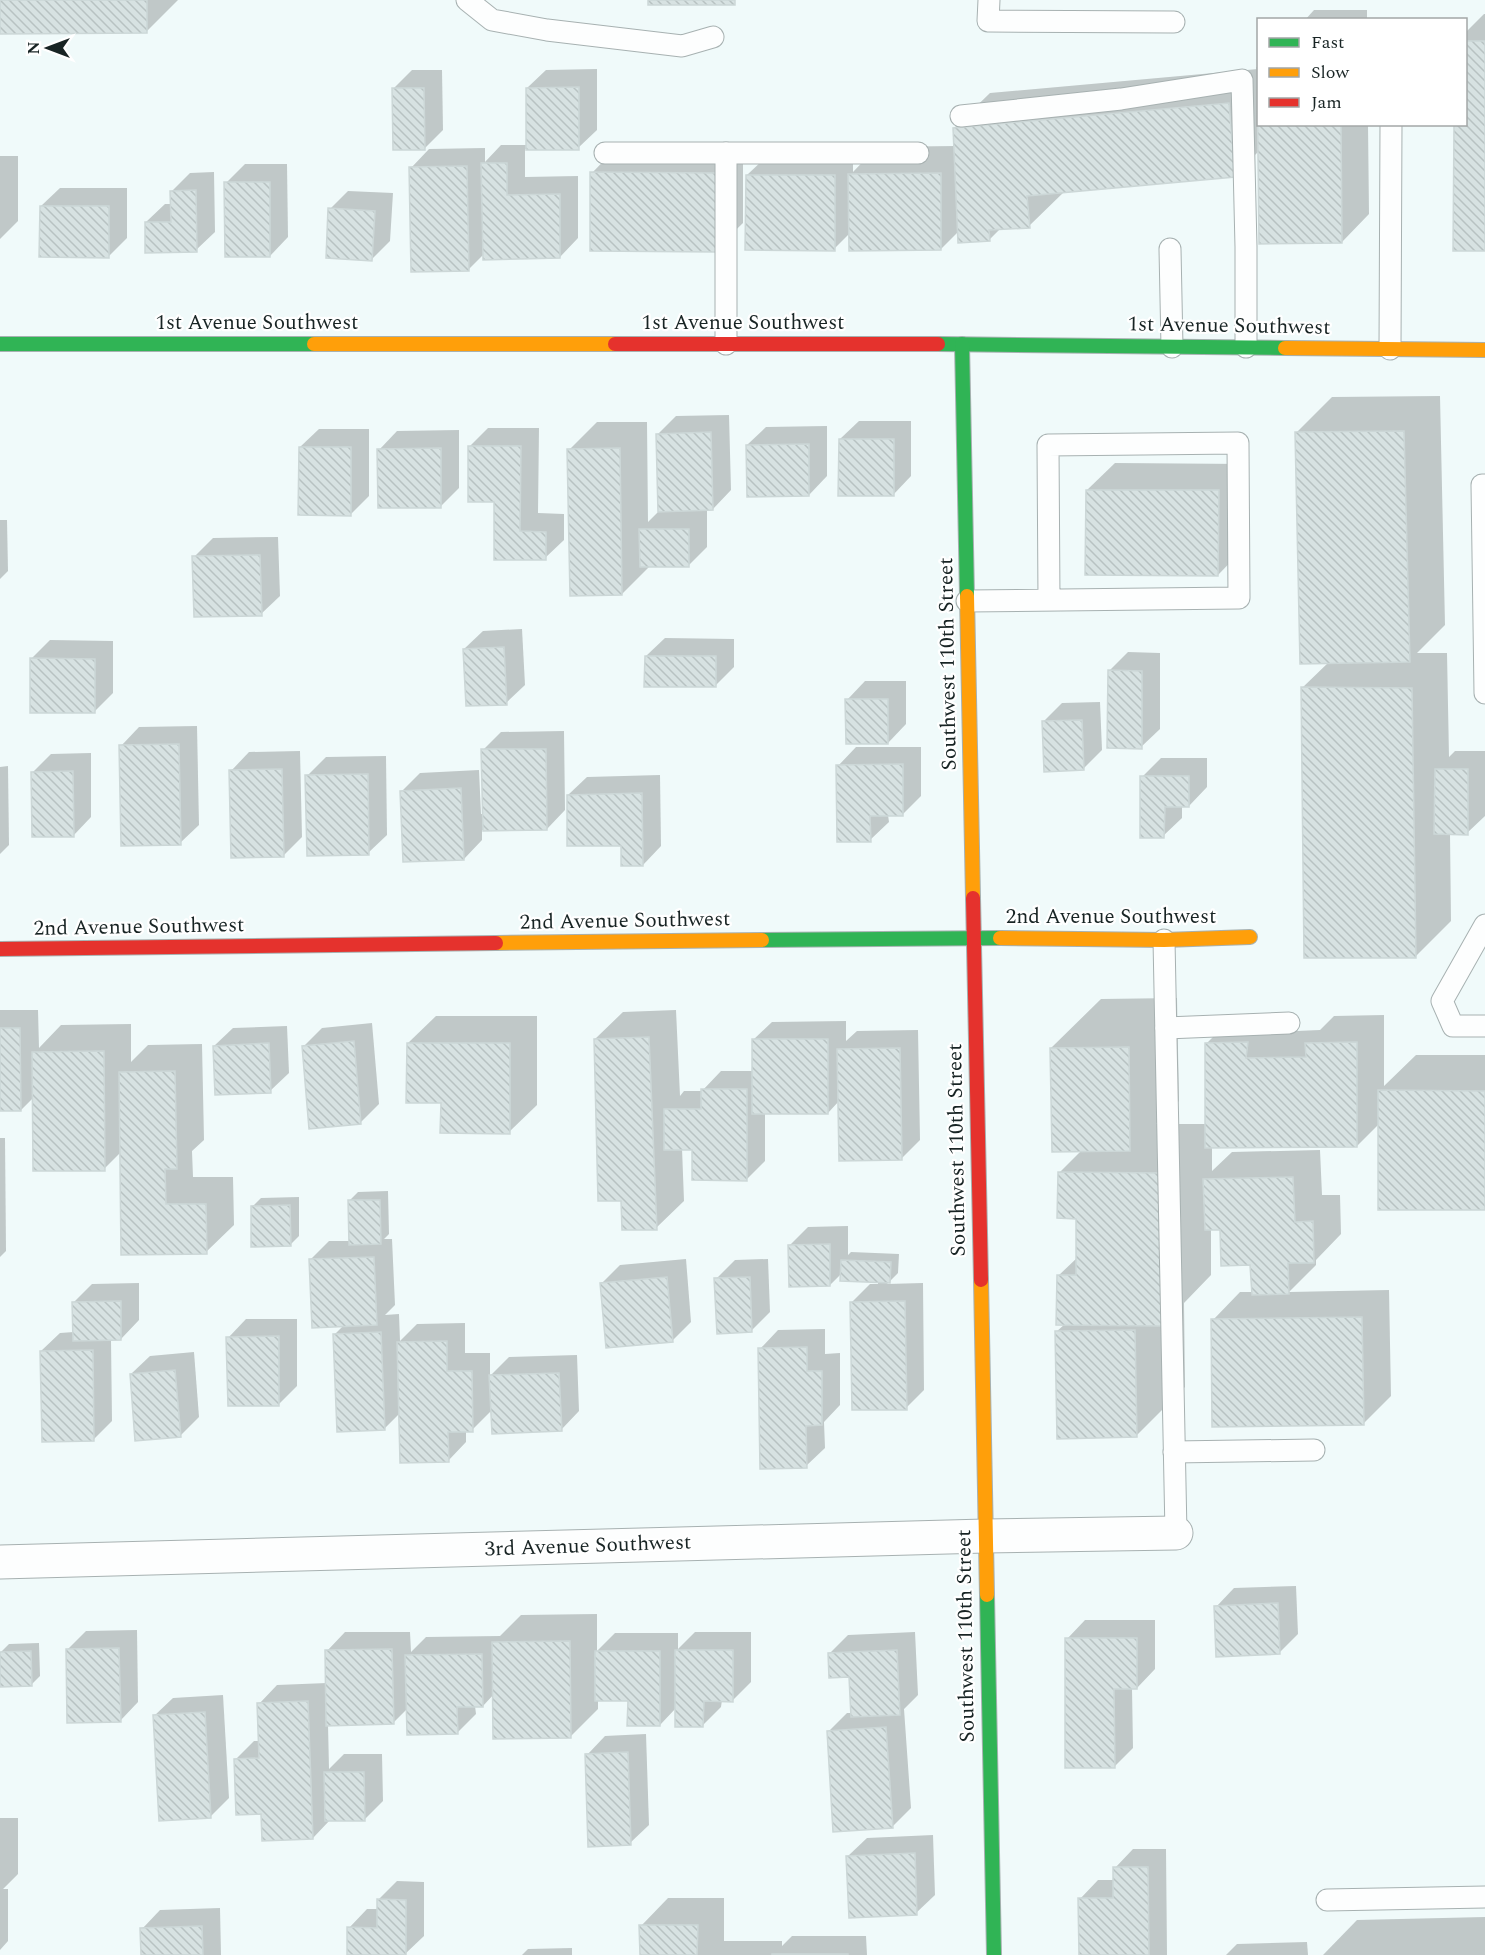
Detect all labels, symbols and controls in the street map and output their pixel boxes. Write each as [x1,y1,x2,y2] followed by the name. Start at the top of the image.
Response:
[18,18,78,78] north arrow
[1257,18,1467,126] legend
[1311,29,1344,56] text: Fast
[22,41,46,55] text: N
[1311,59,1350,86] text: Slow
[1311,89,1342,116] text: Jam
[155,307,359,339] street label: 1st Avenue Southwest
[641,307,845,339] street label: 1st Avenue Southwest
[1127,308,1331,344] street label: 1st Avenue Southwest
[930,557,966,771] street label: Southwest 110th Street
[1006,901,1216,933] street label: 2nd Avenue Southwest
[519,903,731,939] street label: 2nd Avenue Southwest
[33,909,245,945] street label: 2nd Avenue Southwest
[939,1043,975,1257] street label: Southwest 110th Street
[484,1526,692,1566] street label: 3rd Avenue Southwest
[948,1529,984,1743] street label: Southwest 110th Street

